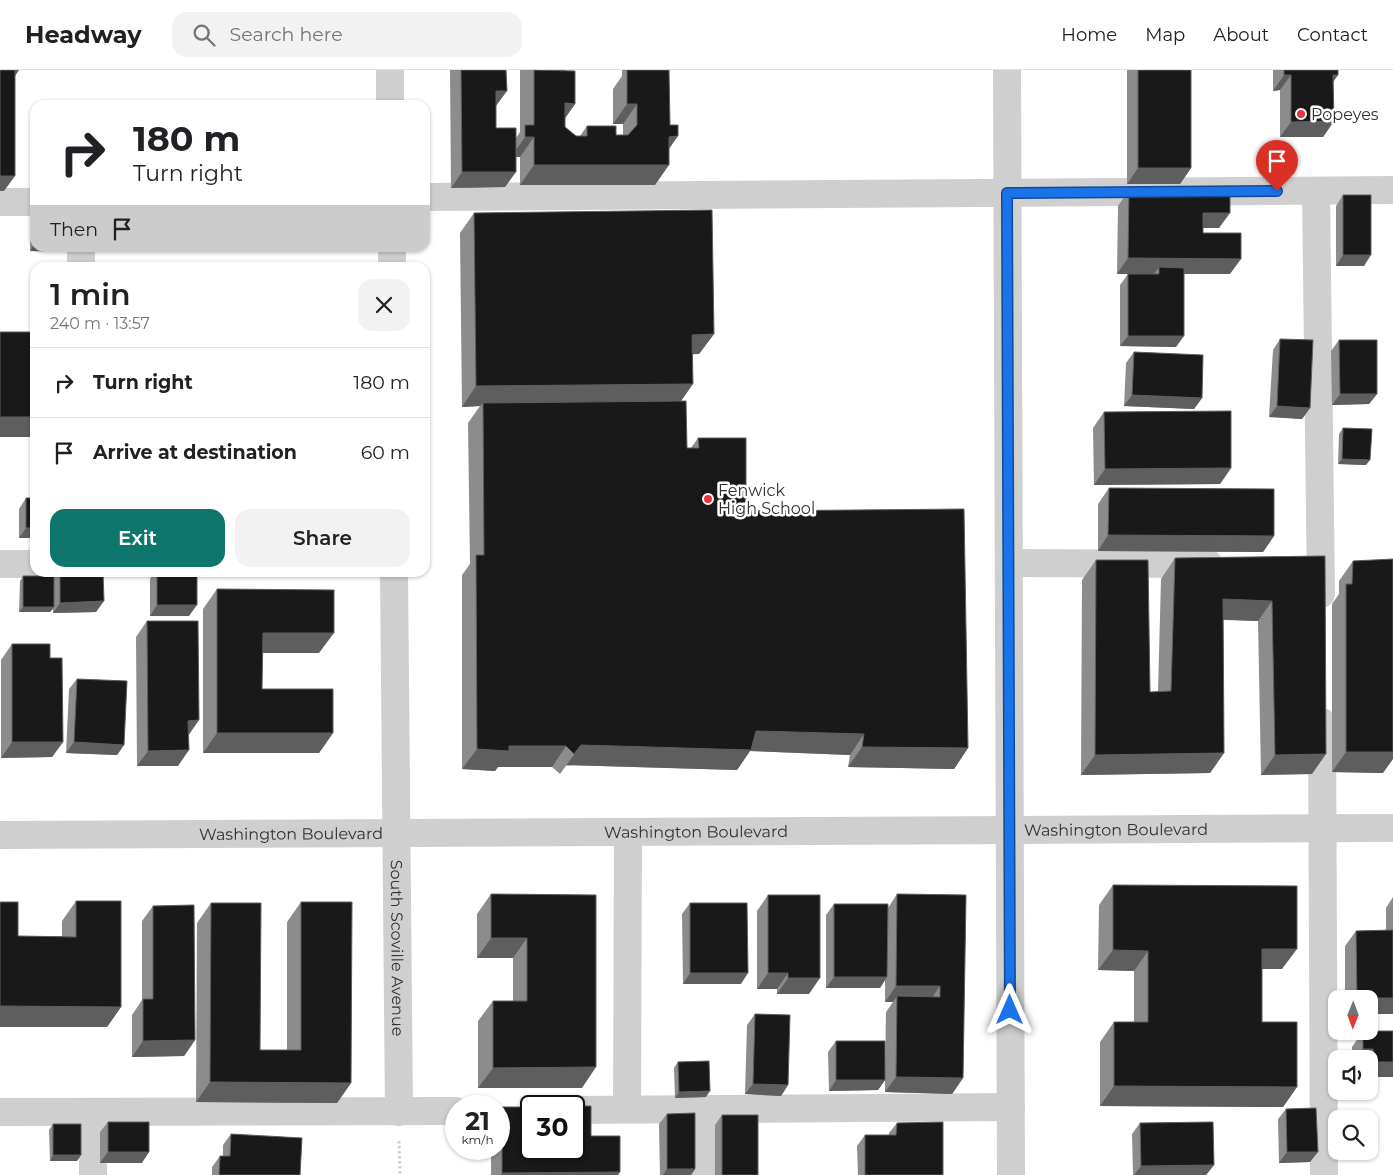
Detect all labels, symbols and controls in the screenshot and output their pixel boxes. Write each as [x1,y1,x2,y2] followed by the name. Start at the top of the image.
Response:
[172,12,522,57] search box
[25,20,142,49] text: Headway
[190,21,218,49] icon: search
[230,23,343,46] text: Search here
[1061,24,1117,46] text: Home
[1145,24,1185,46] text: Map
[1213,24,1269,46] text: About
[1297,24,1368,46] text: Contact
[1311,105,1379,124] place label: Popeyes
[1295,108,1307,120] marker: Popeyes
[133,117,240,160] text: 180 m
[50,120,115,185] icon: right
[1256,140,1298,191] pin
[1263,147,1291,175] icon: arrive
[133,160,243,187] text: Turn right
[108,215,136,243] icon: arrive
[50,218,98,241] text: Then
[50,276,131,313] text: 1 min
[358,279,410,331] button: close
[50,314,150,333] text: 240 m · 13:57
[50,369,78,397] icon: right
[93,371,193,394] text: Turn right
[353,371,410,394] text: 180 m
[50,439,78,467] icon: arrive
[93,441,297,464] text: Arrive at destination
[361,441,410,464] text: 60 m
[718,481,815,518] place label: Fenwick High School
[702,493,714,505] marker: Fenwick High School
[50,509,225,567] button: Exit
[235,509,410,567] button: Share
[1024,820,1208,840] street label: Washington Boulevard
[604,822,788,842] street label: Washington Boulevard
[199,824,383,844] street label: Washington Boulevard
[387,860,407,1036] street label: South Scoville Avenue
[983,983,1035,1035] position arrow
[1328,990,1378,1040] north arrow
[1328,990,1378,1160] map controls
[1328,1050,1378,1100] button: sound
[520,1095,585,1160] speed limit sign: 30
[465,1106,490,1136] text: 21
[1328,1110,1378,1160] button: search
[461,1132,494,1147] text: km/h

